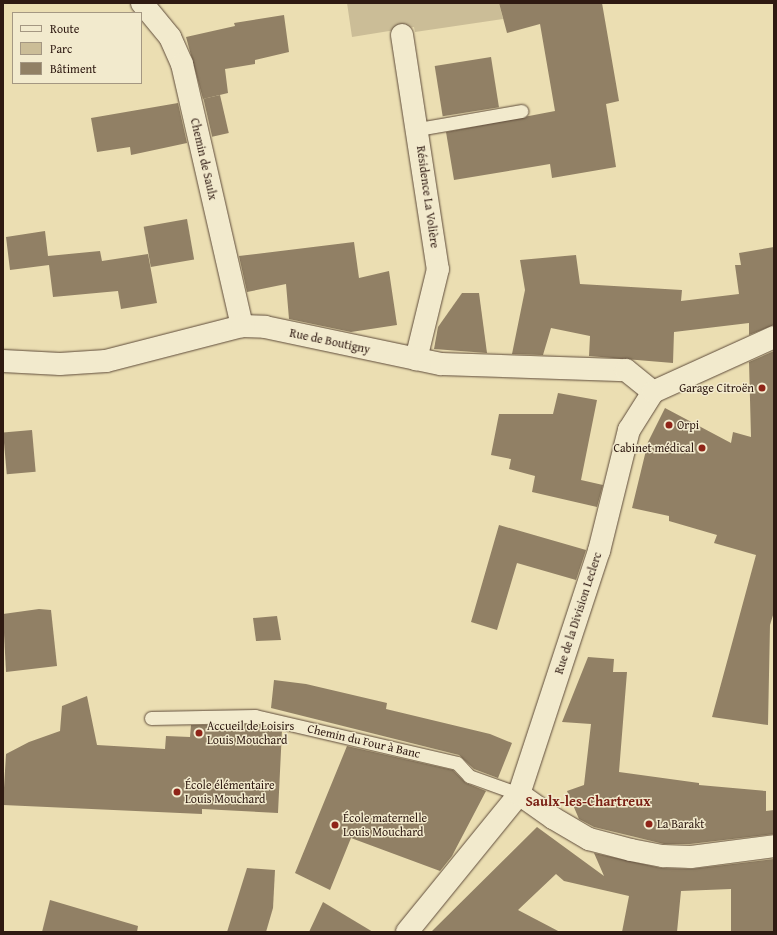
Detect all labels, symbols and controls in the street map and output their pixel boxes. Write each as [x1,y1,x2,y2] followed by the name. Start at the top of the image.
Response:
[12,12,142,84] legend
[50,20,79,37] text: Route
[50,40,72,57] text: Parc
[50,60,97,77] text: Bâtiment
[188,117,220,201] street label: Chemin de Saulx
[414,145,442,249] street label: Résidence La Volière
[288,325,372,357] street label: Rue de Boutigny
[679,381,754,395] place label: Garage Citroën
[757,383,767,393] marker: Garage Citroën
[677,418,699,432] place label: Orpi
[664,420,674,430] marker: Orpi
[613,441,694,455] place label: Cabinet médical
[697,443,707,453] marker: Cabinet médical
[551,550,605,676] street label: Rue de la Division Leclerc
[207,719,294,747] place label: Accueil de Loisirs Louis Mouchard
[306,721,422,761] street label: Chemin du Four à Banc
[194,728,204,738] marker: Accueil de Loisirs Louis Mouchard
[185,778,275,806] place label: École élémentaire Louis Mouchard
[172,787,182,797] marker: École élémentaire Louis Mouchard
[525,793,651,809] district label: Saulx-les-Chartreux
[343,811,427,839] place label: École maternelle Louis Mouchard
[657,817,704,831] place label: La Barakt
[644,819,654,829] marker: La Barakt
[330,820,340,830] marker: École maternelle Louis Mouchard

